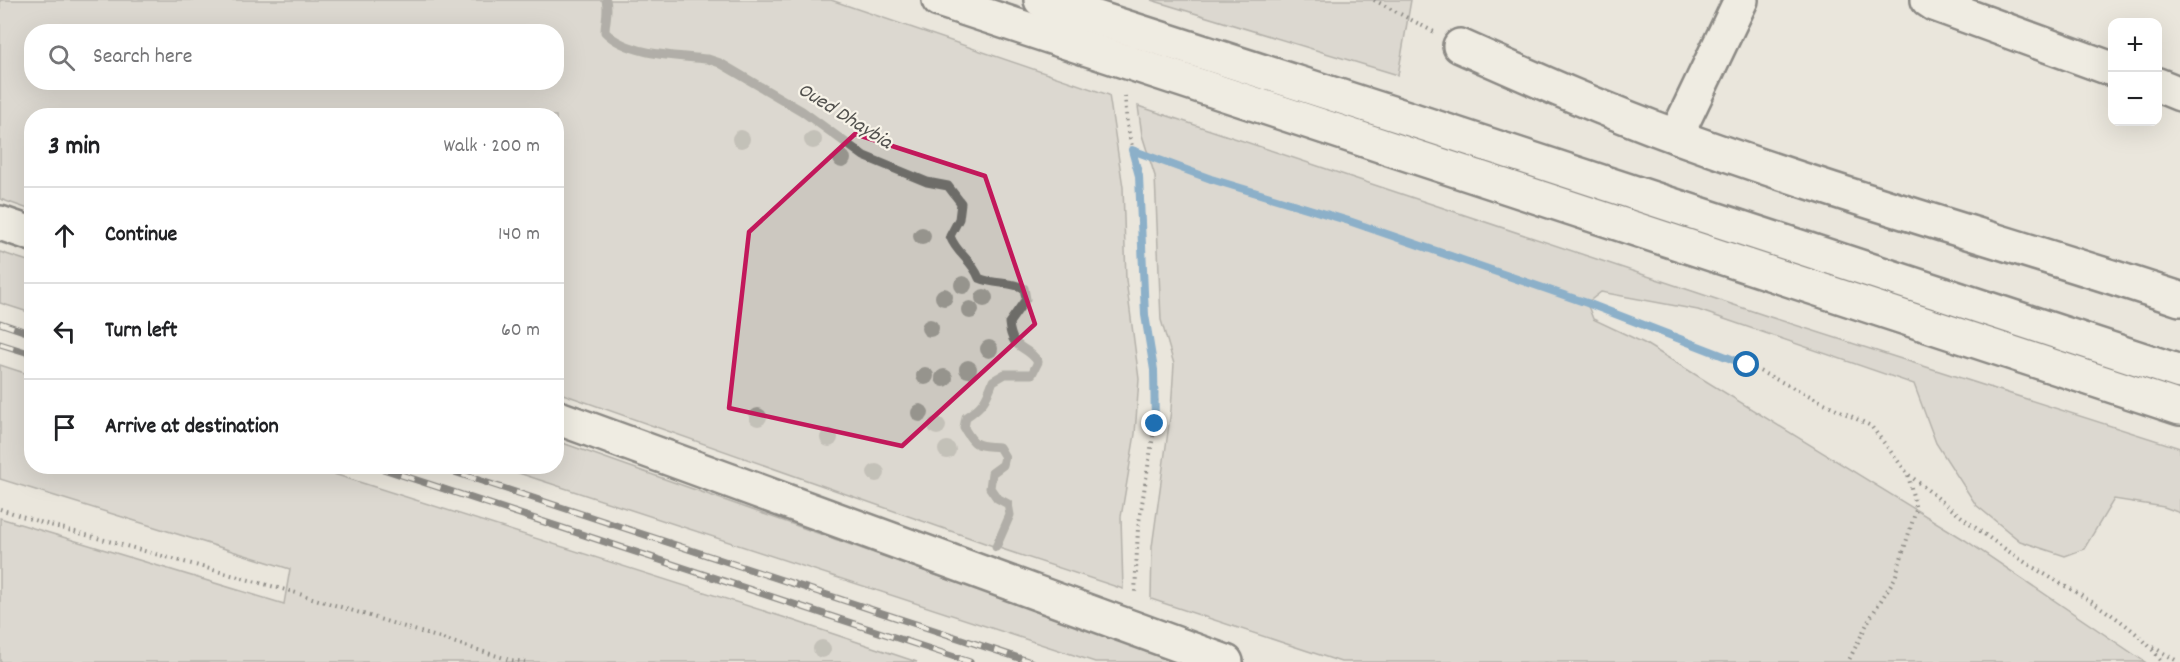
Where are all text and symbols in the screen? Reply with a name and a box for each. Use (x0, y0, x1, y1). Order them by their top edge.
map controls (2108, 18, 2162, 126)
button: + (2108, 18, 2162, 72)
search box (24, 24, 564, 90)
icon: search (45, 41, 78, 74)
text: Search here (93, 42, 192, 73)
button: − (2108, 72, 2162, 126)
water label: Oued Dhaybia (791, 76, 898, 159)
text: 3 min (48, 129, 100, 166)
text: Walk · 200 m (444, 133, 540, 161)
icon: ahead (48, 219, 81, 252)
text: Continue (105, 220, 177, 251)
text: 140 m (498, 221, 540, 249)
icon: left (48, 315, 81, 348)
text: Turn left (105, 316, 177, 347)
text: 60 m (501, 317, 540, 345)
route start (1733, 351, 1759, 377)
route end (1141, 410, 1167, 436)
icon: arrive (48, 411, 81, 444)
text: Arrive at destination (105, 412, 279, 443)

